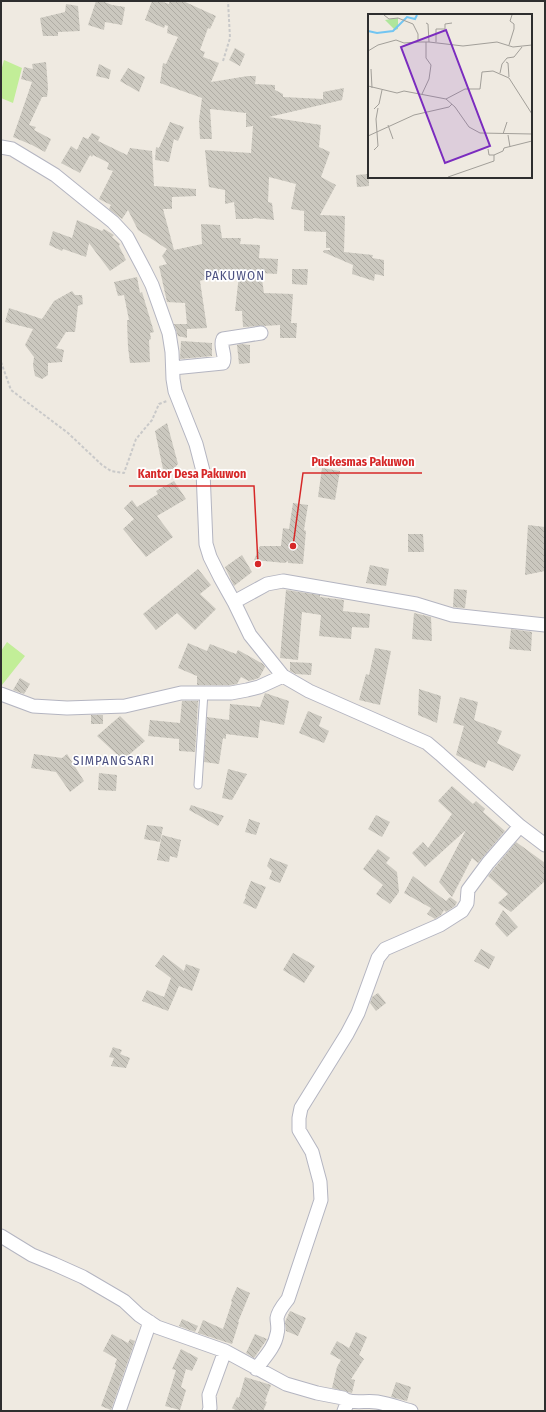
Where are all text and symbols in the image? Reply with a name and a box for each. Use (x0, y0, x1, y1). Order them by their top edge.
inset map (368, 14, 532, 178)
district label: PAKUWON (205, 268, 265, 283)
callout: Puskesmas Pakuwon (303, 449, 422, 473)
text: Puskesmas Pakuwon (312, 455, 414, 469)
callout: Kantor Desa Pakuwon (129, 462, 254, 486)
text: Kantor Desa Pakuwon (138, 467, 246, 481)
district label: SIMPANGSARI (73, 753, 155, 768)

